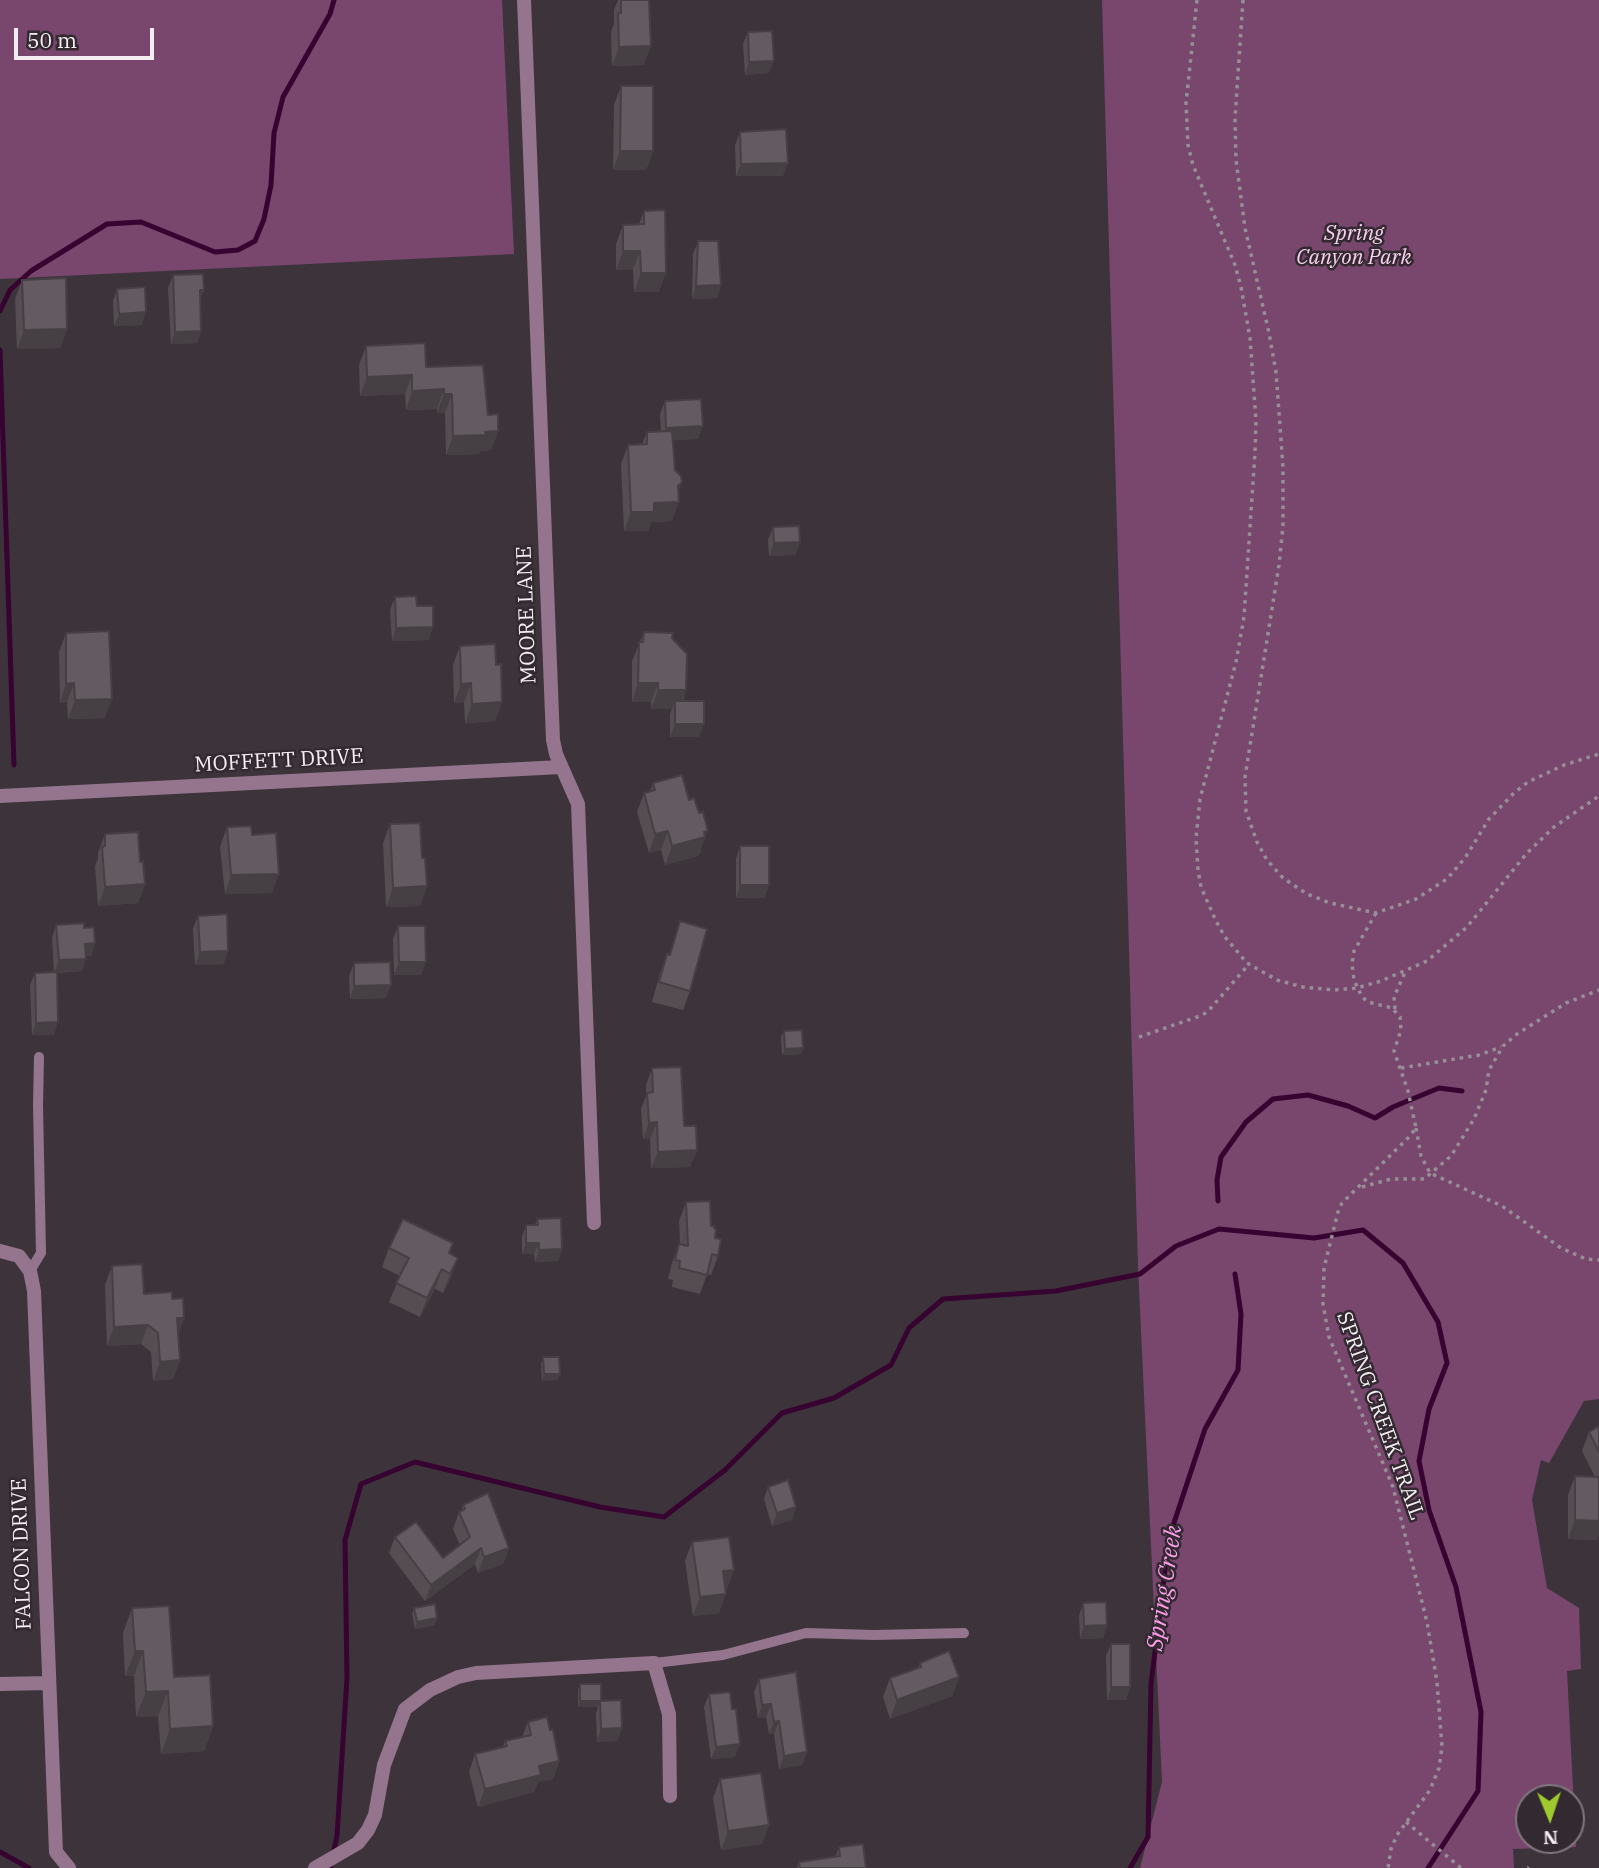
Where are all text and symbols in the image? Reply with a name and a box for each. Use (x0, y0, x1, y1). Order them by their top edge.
scale bar (18, 14, 158, 58)
text: 50 m (27, 26, 77, 54)
park label: Spring Canyon Park (1296, 221, 1412, 271)
street label: MOORE LANE (512, 546, 542, 684)
street label: MOFFETT DRIVE (194, 744, 364, 778)
street label: SPRING CREEK TRAIL (1331, 1308, 1429, 1524)
street label: FALCON DRIVE (7, 1478, 37, 1630)
water label: Spring Creek (1141, 1523, 1189, 1653)
north arrow (1515, 1784, 1585, 1854)
text: N (1543, 1826, 1559, 1850)

